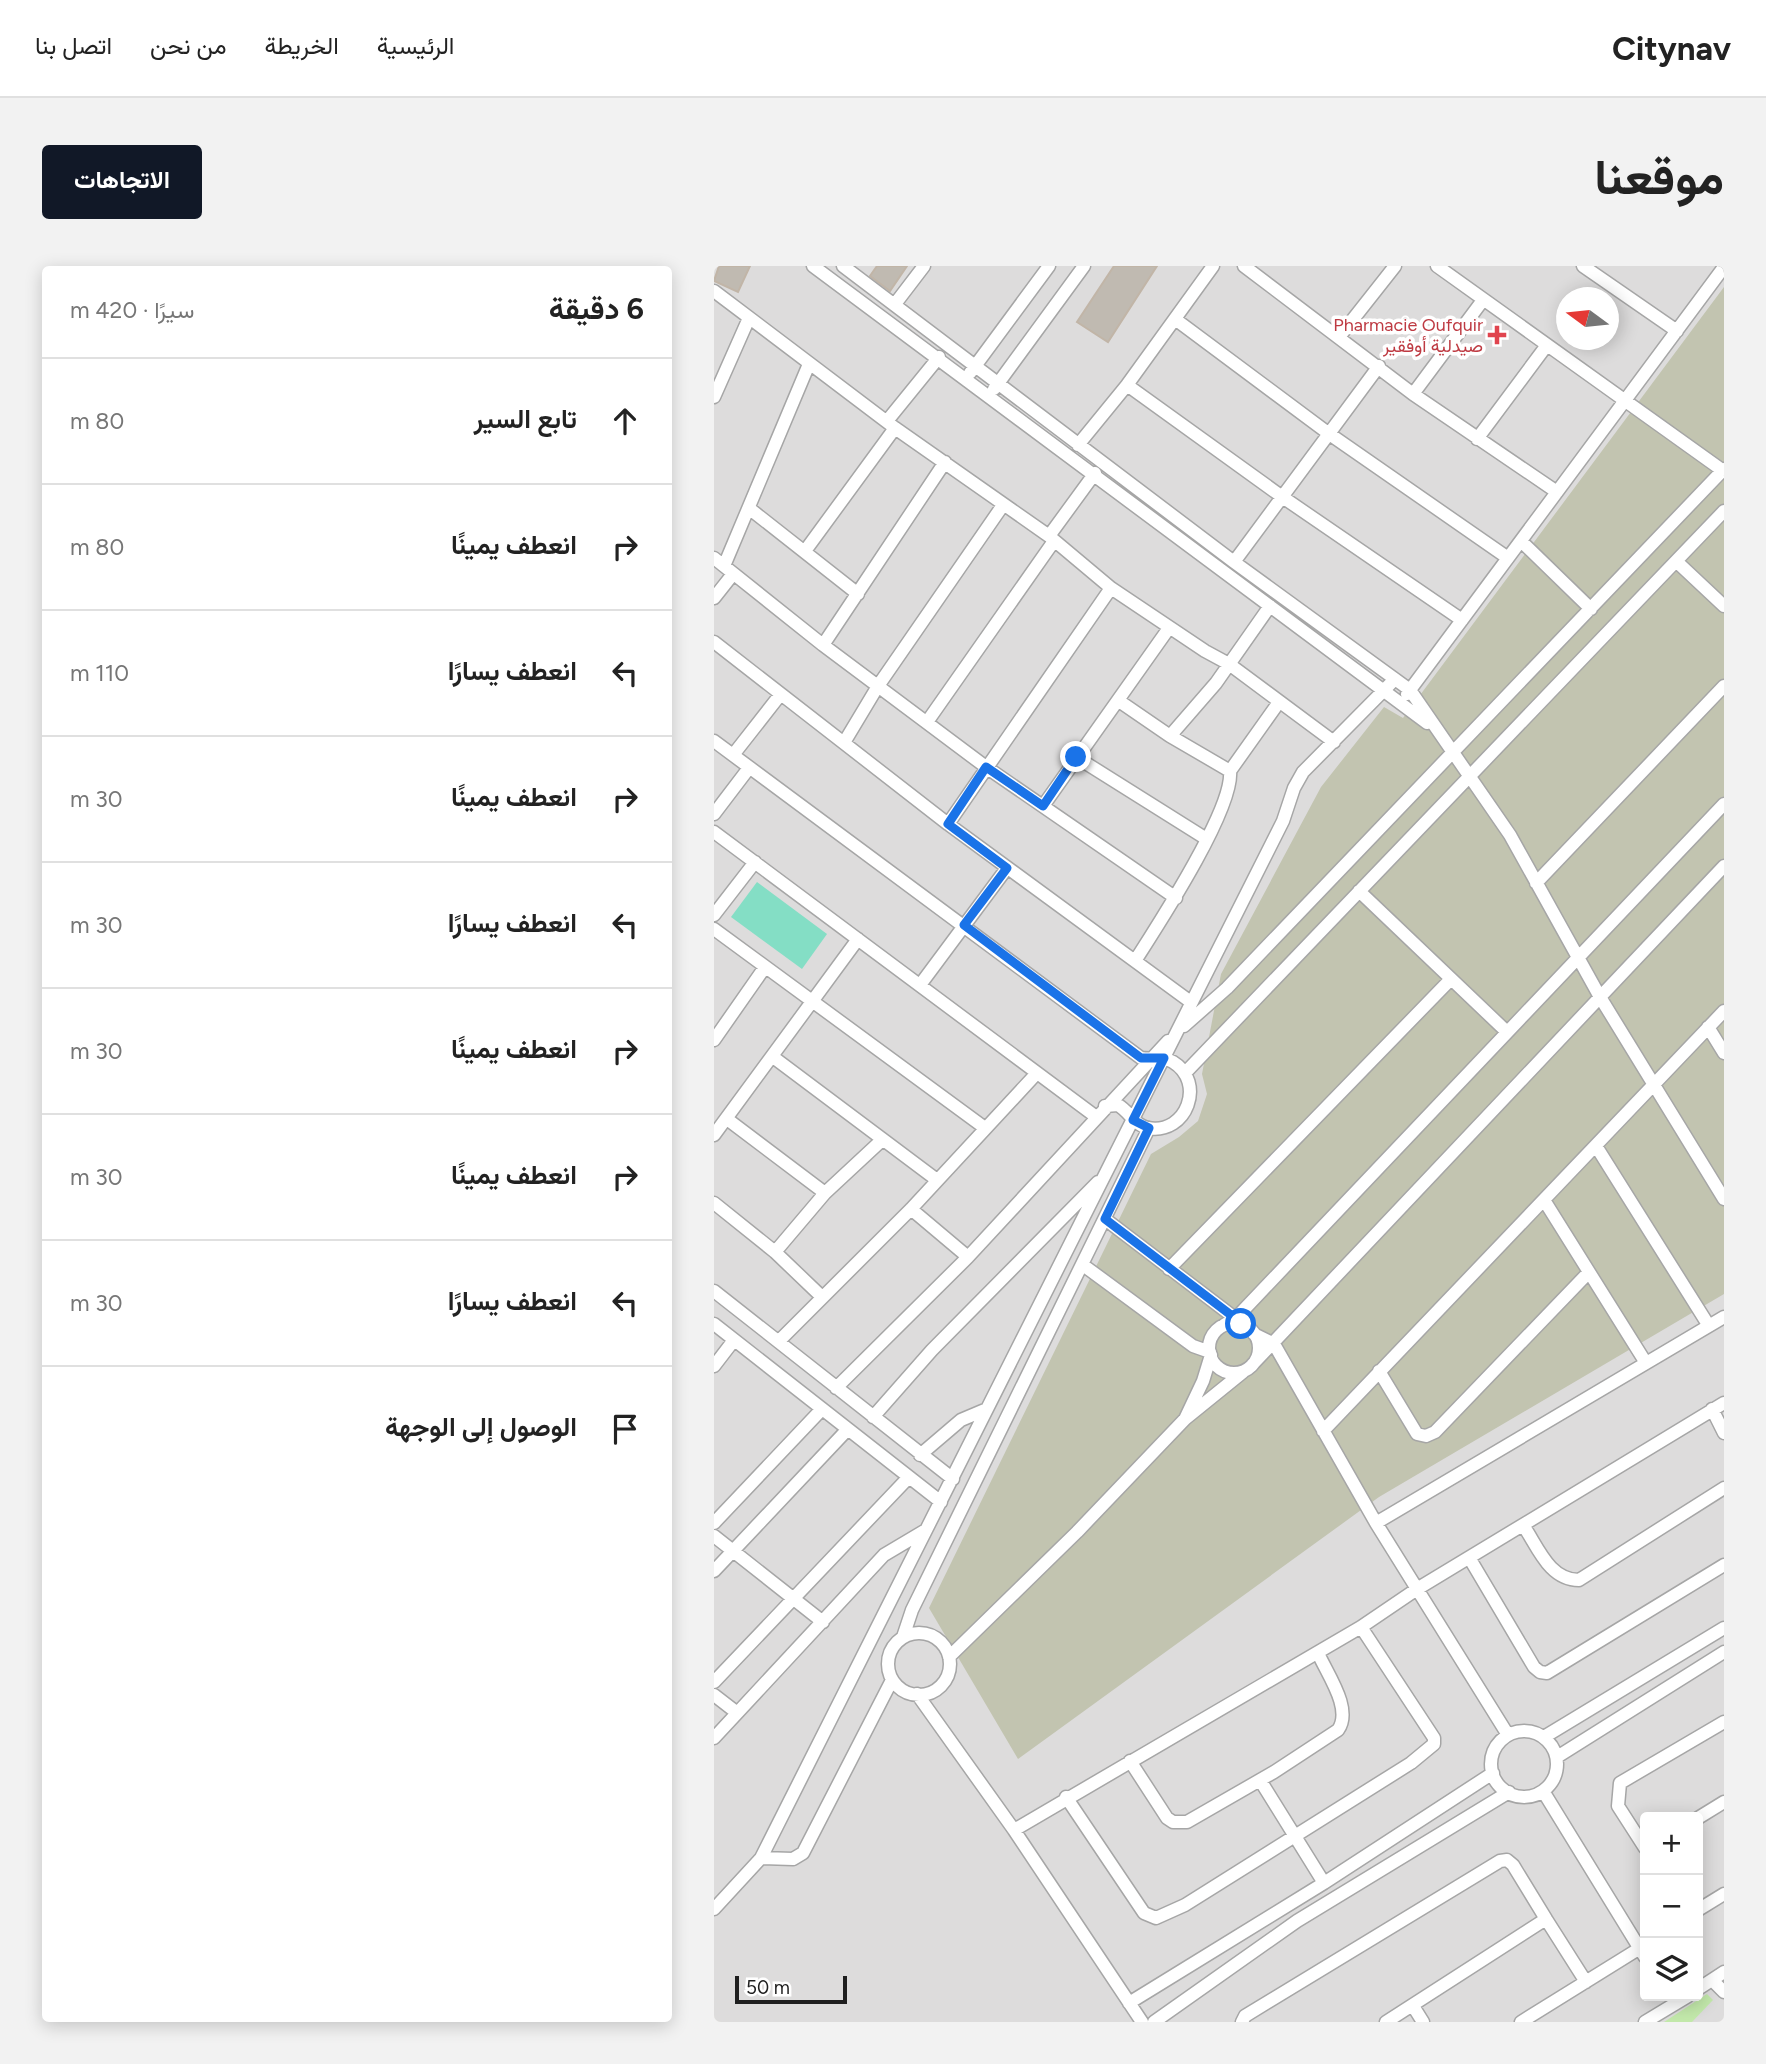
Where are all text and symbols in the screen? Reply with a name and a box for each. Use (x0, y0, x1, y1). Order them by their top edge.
text: Citynav (1612, 29, 1731, 68)
text: اتصل بنا (35, 31, 112, 60)
text: من نحن (150, 31, 227, 60)
text: الخريطة (265, 31, 339, 60)
text: الرئيسية (377, 31, 454, 60)
button: الاتجاهات (42, 145, 202, 219)
text: موقعنا (1594, 147, 1724, 206)
north arrow (1556, 287, 1619, 350)
text: 6 دقيقة (549, 290, 644, 327)
text: سيرًا · 420 m (70, 296, 194, 324)
place label: Pharmacie Oufquir صيدلية أوفقير (1333, 314, 1483, 357)
marker: Pharmacie Oufquir صيدلية أوفقير (1489, 327, 1505, 343)
icon: ahead (606, 402, 644, 440)
text: تابع السير (474, 403, 577, 435)
text: 80 m (70, 407, 124, 435)
icon: right (606, 528, 644, 566)
text: انعطف يمينًا (451, 529, 577, 561)
text: 80 m (70, 533, 124, 561)
icon: left (606, 654, 644, 692)
text: انعطف يسارًا (448, 655, 577, 687)
text: 110 m (70, 659, 129, 687)
route end (1060, 741, 1091, 772)
icon: right (606, 780, 644, 818)
text: انعطف يمينًا (451, 781, 577, 813)
text: 30 m (70, 785, 123, 813)
icon: left (606, 906, 644, 944)
text: انعطف يسارًا (448, 907, 577, 939)
text: 30 m (70, 911, 123, 939)
icon: right (606, 1032, 644, 1070)
text: انعطف يمينًا (451, 1033, 577, 1065)
text: 30 m (70, 1037, 123, 1065)
icon: right (606, 1158, 644, 1196)
text: انعطف يمينًا (451, 1159, 577, 1191)
text: 30 m (70, 1163, 123, 1191)
icon: left (606, 1284, 644, 1322)
text: انعطف يسارًا (448, 1285, 577, 1317)
text: 30 m (70, 1289, 123, 1317)
route start (1225, 1308, 1256, 1339)
icon: arrive (606, 1410, 644, 1448)
text: الوصول إلى الوجهة (385, 1411, 577, 1443)
map controls (1640, 1812, 1703, 2001)
button: + (1640, 1812, 1703, 1875)
button: − (1640, 1875, 1703, 1938)
button: layers (1640, 1938, 1703, 2001)
scale bar (735, 1973, 847, 2005)
text: 50 m (746, 1976, 790, 1999)

